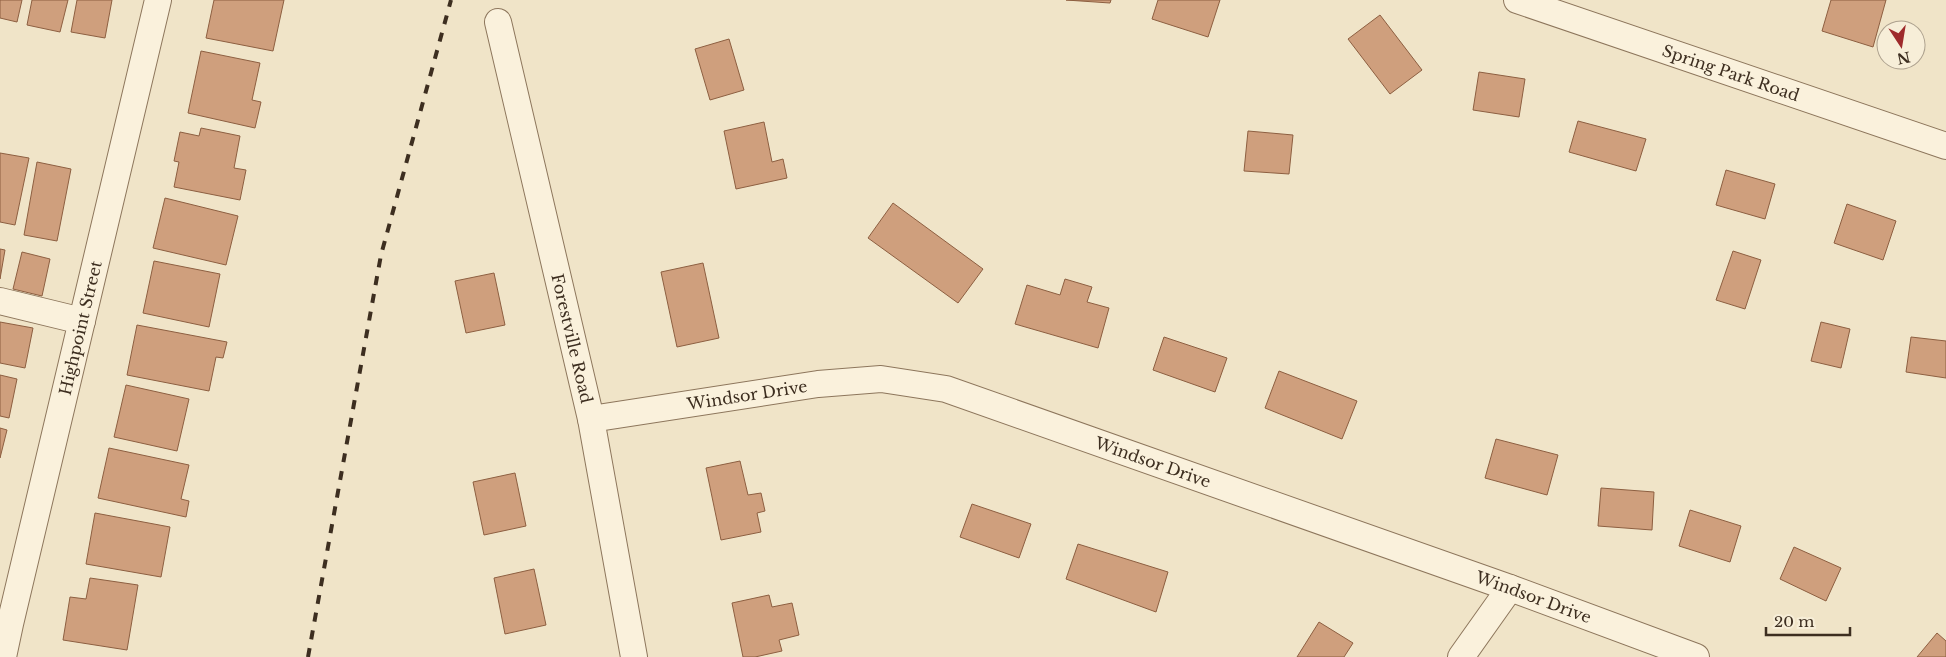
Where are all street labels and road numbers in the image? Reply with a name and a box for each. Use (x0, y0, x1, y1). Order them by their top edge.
street label: Spring Park Road (1660, 40, 1802, 105)
street label: Highpoint Street (55, 259, 106, 397)
street label: Forestville Road (547, 272, 597, 405)
street label: Windsor Drive (685, 376, 809, 414)
street label: Windsor Drive (1091, 432, 1213, 492)
street label: Windsor Drive (1472, 566, 1594, 627)

